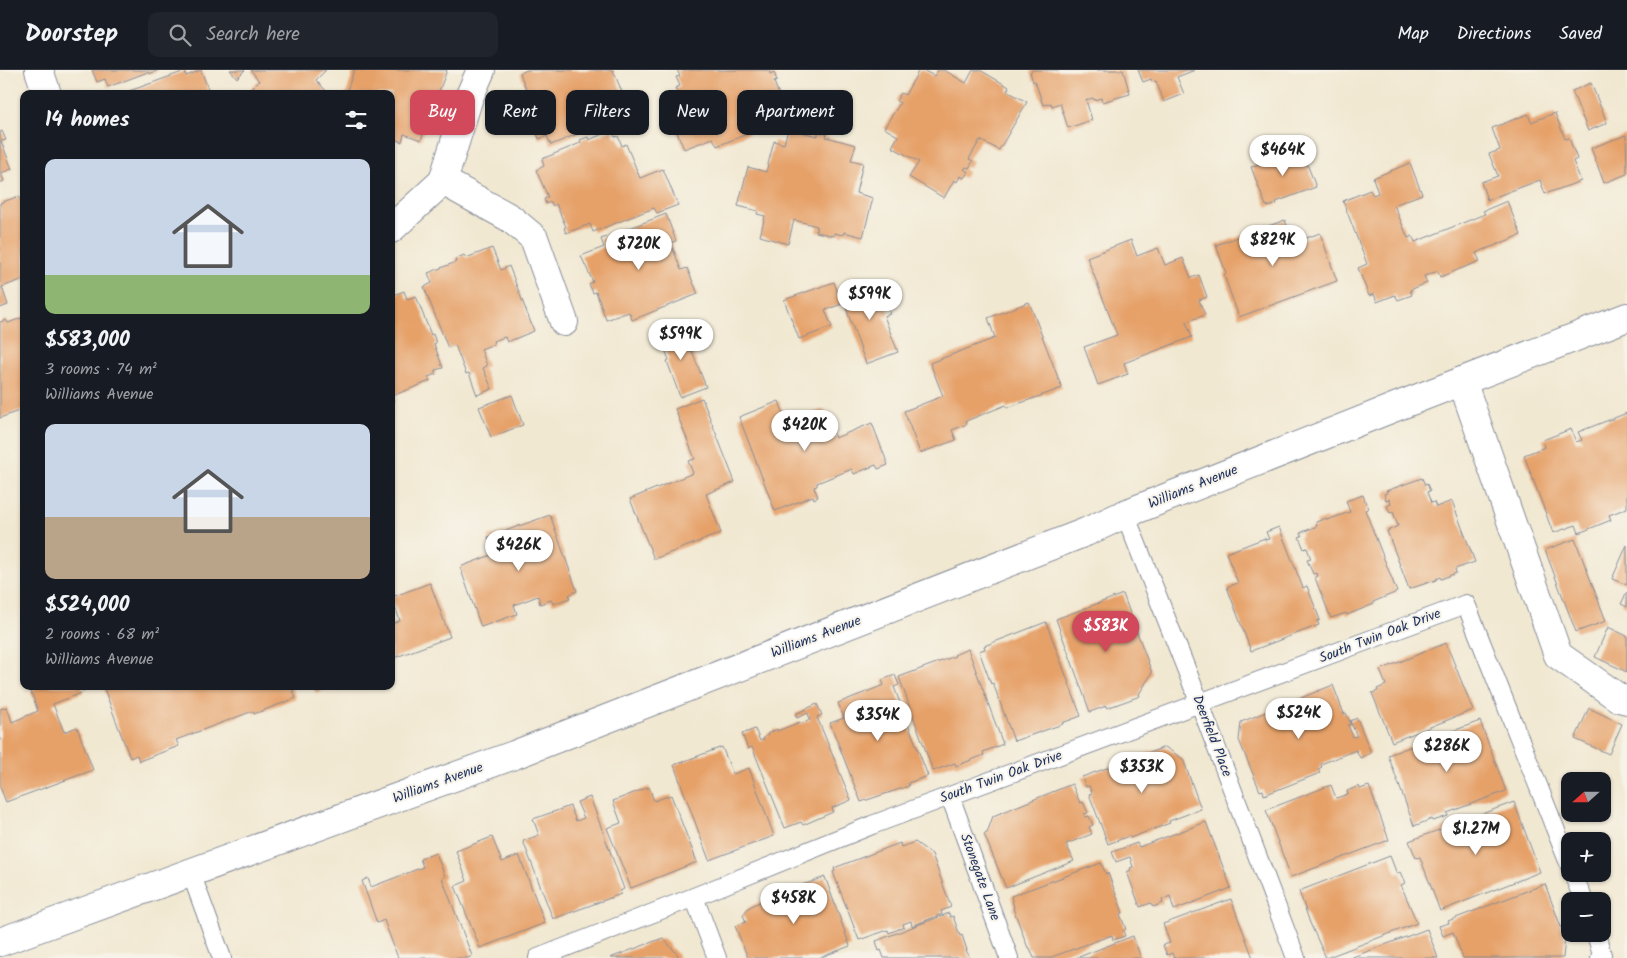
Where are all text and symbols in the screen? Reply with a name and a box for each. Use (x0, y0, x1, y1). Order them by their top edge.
search box (148, 12, 498, 57)
text: Doorstep (25, 15, 118, 54)
text: Search here (206, 20, 300, 50)
text: Map (1397, 20, 1429, 49)
text: Directions (1457, 20, 1531, 49)
text: Saved (1559, 20, 1602, 49)
icon: search (166, 21, 194, 49)
chip: Buy (410, 90, 475, 135)
chip: Rent (485, 90, 556, 135)
chip: Filters (566, 90, 649, 135)
chip: New (659, 90, 727, 135)
chip: Apartment (737, 90, 853, 135)
text: 14 homes (45, 104, 130, 137)
icon: filters (342, 106, 370, 134)
pin: $464K (1248, 134, 1318, 177)
text: $464K (1260, 138, 1306, 163)
icon: home (163, 191, 253, 281)
pin: $829K (1238, 224, 1308, 267)
pin: $720K (604, 228, 674, 271)
text: $829K (1250, 228, 1296, 253)
text: $720K (617, 232, 661, 257)
pin: $599K (835, 278, 905, 321)
text: $599K (848, 282, 892, 307)
pin: $599K (646, 318, 716, 361)
text: $599K (659, 322, 703, 347)
text: $583,000 (45, 324, 130, 357)
text: 3 rooms · 74 m² (45, 357, 157, 382)
text: Williams Avenue (45, 382, 154, 407)
pin: $420K (770, 410, 840, 452)
text: $420K (782, 413, 828, 438)
icon: home (163, 456, 253, 546)
street label: Williams Avenue (1145, 459, 1242, 515)
pin: $426K (484, 530, 554, 572)
text: $426K (496, 533, 542, 558)
text: $524,000 (45, 589, 130, 622)
street label: South Twin Oak Drive (1316, 602, 1445, 669)
street label: Williams Avenue (768, 609, 865, 664)
pin: $583K (1071, 610, 1141, 653)
text: $583K (1083, 614, 1129, 639)
text: 2 rooms · 68 m² (45, 622, 159, 647)
text: Williams Avenue (45, 647, 154, 672)
street label: Deerfield Place (1186, 692, 1238, 781)
pin: $524K (1264, 698, 1334, 740)
pin: $354K (843, 700, 913, 742)
text: $524K (1276, 701, 1322, 726)
text: $354K (856, 703, 900, 728)
pin: $286K (1412, 730, 1482, 773)
text: $286K (1424, 734, 1470, 759)
street label: South Twin Oak Drive (937, 744, 1066, 809)
pin: $353K (1107, 752, 1177, 794)
text: $353K (1120, 755, 1164, 780)
street label: Williams Avenue (390, 756, 487, 810)
north arrow (1561, 772, 1611, 822)
map controls (1561, 772, 1611, 942)
pin: $1.27M (1435, 814, 1517, 856)
text: $1.27M (1452, 817, 1500, 842)
street label: Stonegate Lane (954, 830, 1006, 924)
button: + (1561, 832, 1611, 882)
pin: $458K (759, 882, 829, 925)
text: $458K (771, 886, 817, 911)
button: − (1561, 892, 1611, 942)

